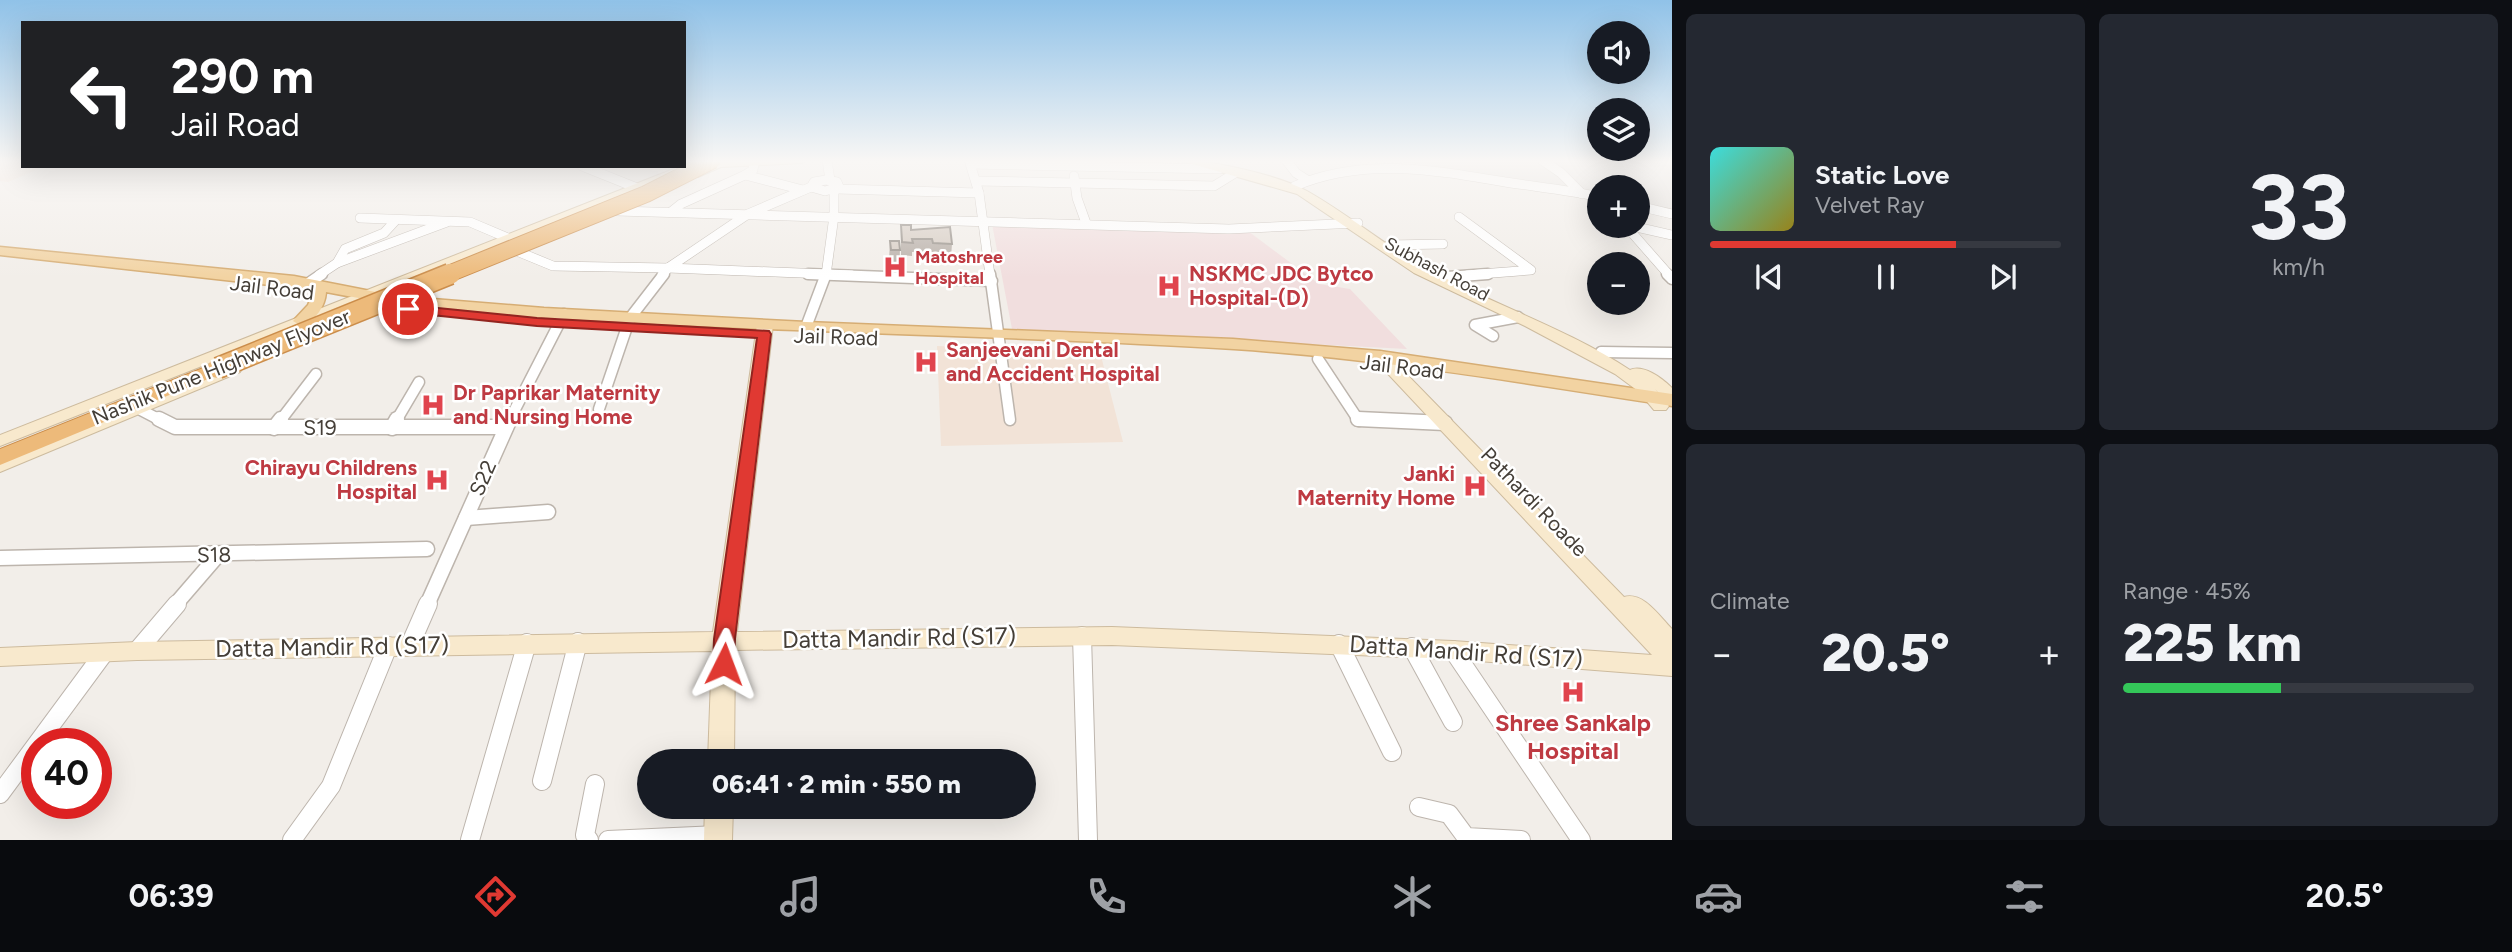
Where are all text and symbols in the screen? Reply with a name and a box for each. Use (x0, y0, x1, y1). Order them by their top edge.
map controls (1587, 21, 1650, 315)
button: sound (1587, 21, 1650, 84)
text: 290 m (171, 46, 314, 105)
icon: left (56, 49, 147, 140)
button: layers (1587, 98, 1650, 161)
text: Jail Road (171, 106, 300, 144)
text: 33 (2248, 153, 2349, 262)
text: Static Love (1815, 159, 1949, 191)
button: + (1587, 175, 1650, 238)
text: Velvet Ray (1815, 191, 1924, 219)
street label: Subhash Road (1381, 232, 1493, 306)
place label: Matoshree Hospital (915, 246, 1003, 289)
button: − (1587, 252, 1650, 315)
hospital icon: Matoshree Hospital (881, 253, 909, 281)
text: km/h (2272, 253, 2325, 281)
icon: previous (1750, 258, 1788, 296)
icon: pause (1867, 258, 1905, 296)
icon: next (1984, 258, 2022, 296)
place label: NSKMC JDC Bytco Hospital-(D) (1189, 261, 1374, 310)
street label: Jail Road (229, 270, 316, 305)
hospital icon: NSKMC JDC Bytco Hospital-(D) (1155, 272, 1183, 300)
pin (378, 279, 438, 339)
icon: arrive (389, 290, 427, 328)
street label: Nashik Pune Highway Flyover (88, 303, 354, 430)
street label: Jail Road (793, 323, 879, 350)
place label: Sanjeevani Dental and Accident Hospital (946, 337, 1160, 386)
hospital icon: Sanjeevani Dental and Accident Hospital (912, 348, 940, 376)
street label: Jail Road (1359, 349, 1446, 384)
place label: Dr Paprikar Maternity and Nursing Home (453, 380, 661, 429)
hospital icon: Dr Paprikar Maternity and Nursing Home (419, 391, 447, 419)
street label: S19 (303, 415, 337, 440)
street label: Pathardi Roade (1476, 442, 1593, 562)
place label: Chirayu Childrens Hospital (245, 455, 417, 504)
street label: S22 (464, 456, 501, 499)
place label: Janki Maternity Home (1297, 461, 1455, 510)
hospital icon: Chirayu Childrens Hospital (423, 466, 451, 494)
hospital icon: Janki Maternity Home (1461, 472, 1489, 500)
street label: S18 (197, 542, 231, 567)
text: Range · 45% (2123, 577, 2251, 605)
text: Climate (1710, 587, 1789, 615)
text: 225 km (2123, 612, 2302, 674)
street label: Datta Mandir Rd (S17) (782, 621, 1016, 654)
text: 20.5° (1821, 622, 1950, 684)
position arrow (687, 627, 761, 701)
street label: Datta Mandir Rd (S17) (1348, 629, 1584, 674)
street label: Datta Mandir Rd (S17) (215, 630, 449, 663)
text: − (1710, 631, 1734, 677)
text: + (2037, 631, 2061, 677)
hospital icon: Shree Sankalp Hospital (1559, 678, 1587, 706)
place label: Shree Sankalp Hospital (1495, 708, 1651, 765)
speed limit sign: 40 (21, 728, 112, 819)
text: 06:41 · 2 min · 550 m (712, 768, 961, 800)
icon: directions (471, 872, 520, 921)
icon: music (776, 872, 825, 921)
icon: phone (1082, 872, 1131, 921)
icon: climate (1388, 872, 1437, 921)
icon: car (1694, 872, 1743, 921)
icon: filters (2000, 872, 2049, 921)
text: 06:39 (128, 877, 214, 915)
text: 20.5° (2306, 877, 2384, 915)

